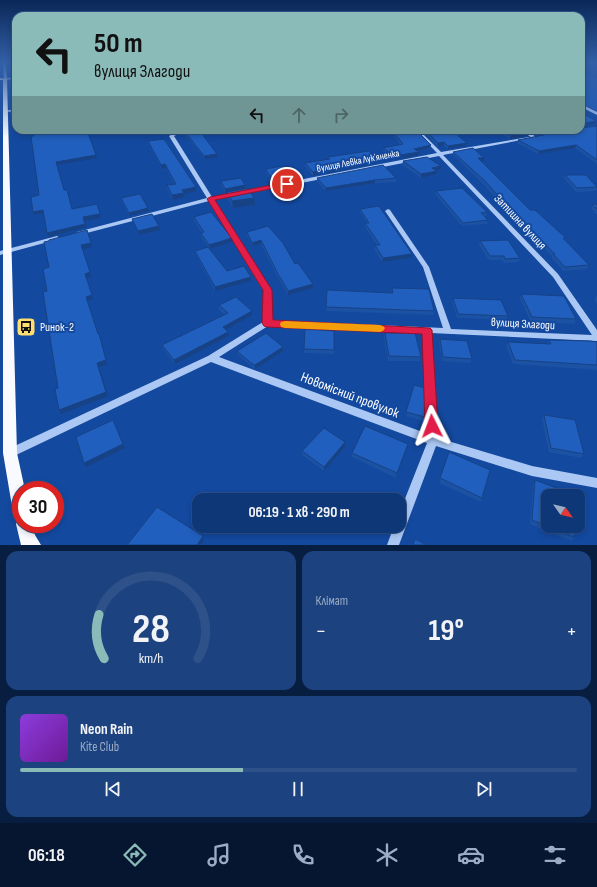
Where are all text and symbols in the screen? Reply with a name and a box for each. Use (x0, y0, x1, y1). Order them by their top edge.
text: 50 m (94, 27, 143, 60)
icon: left (28, 28, 80, 80)
text: вулиця Злагоди (94, 61, 190, 82)
icon: left (246, 104, 268, 126)
icon: ahead (288, 104, 310, 126)
icon: right (330, 104, 352, 126)
street label: вулиця Левка Лукʼяненка (316, 147, 401, 175)
pin (270, 167, 304, 201)
icon: arrive (276, 173, 298, 195)
street label: Затишна вулиця (491, 191, 550, 253)
street label: вулиця Злагоди (491, 315, 555, 333)
bus stop icon: Ринок-2 (15, 316, 37, 338)
place label: Ринок-2 (40, 320, 74, 335)
street label: Новомісний провулок (298, 368, 402, 422)
position arrow (411, 405, 453, 447)
speed limit sign: 30 (12, 481, 64, 533)
north arrow (541, 489, 585, 533)
map controls (541, 489, 585, 533)
text: 06:19 · 1 хв · 290 m (248, 503, 350, 522)
text: Клімат (316, 593, 348, 609)
text: 28 (132, 604, 170, 653)
text: 19° (429, 613, 464, 649)
text: − (316, 618, 326, 645)
text: + (566, 618, 577, 645)
text: km/h (138, 649, 163, 666)
text: Neon Rain (80, 720, 133, 739)
text: Kite Club (80, 739, 119, 755)
icon: previous (102, 778, 124, 800)
icon: pause (287, 778, 309, 800)
icon: next (473, 778, 495, 800)
icon: directions (121, 841, 149, 869)
icon: music (205, 841, 233, 869)
icon: phone (289, 841, 317, 869)
icon: climate (373, 841, 401, 869)
icon: car (457, 841, 485, 869)
icon: filters (541, 841, 569, 869)
text: 06:18 (28, 845, 65, 866)

